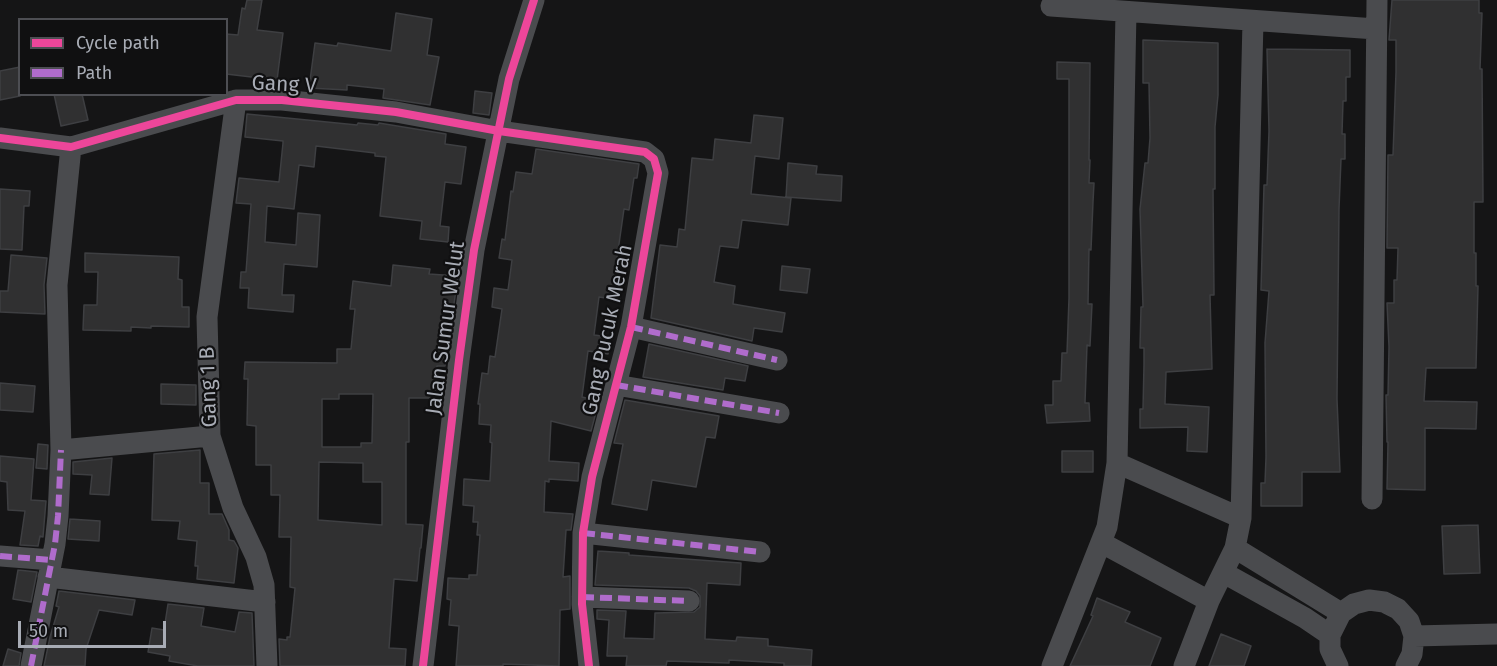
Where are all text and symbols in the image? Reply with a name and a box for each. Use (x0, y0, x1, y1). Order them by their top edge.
legend (18, 18, 228, 96)
text: Cycle path (76, 32, 160, 54)
text: Path (76, 62, 112, 84)
street label: Gang V (251, 71, 317, 99)
street label: Jalan Sumur Welut (421, 240, 471, 416)
street label: Gang Pucuk Merah (578, 242, 638, 418)
street label: Gang 1 B (195, 346, 223, 428)
scale bar (21, 609, 170, 647)
text: 50 m (29, 620, 68, 642)

